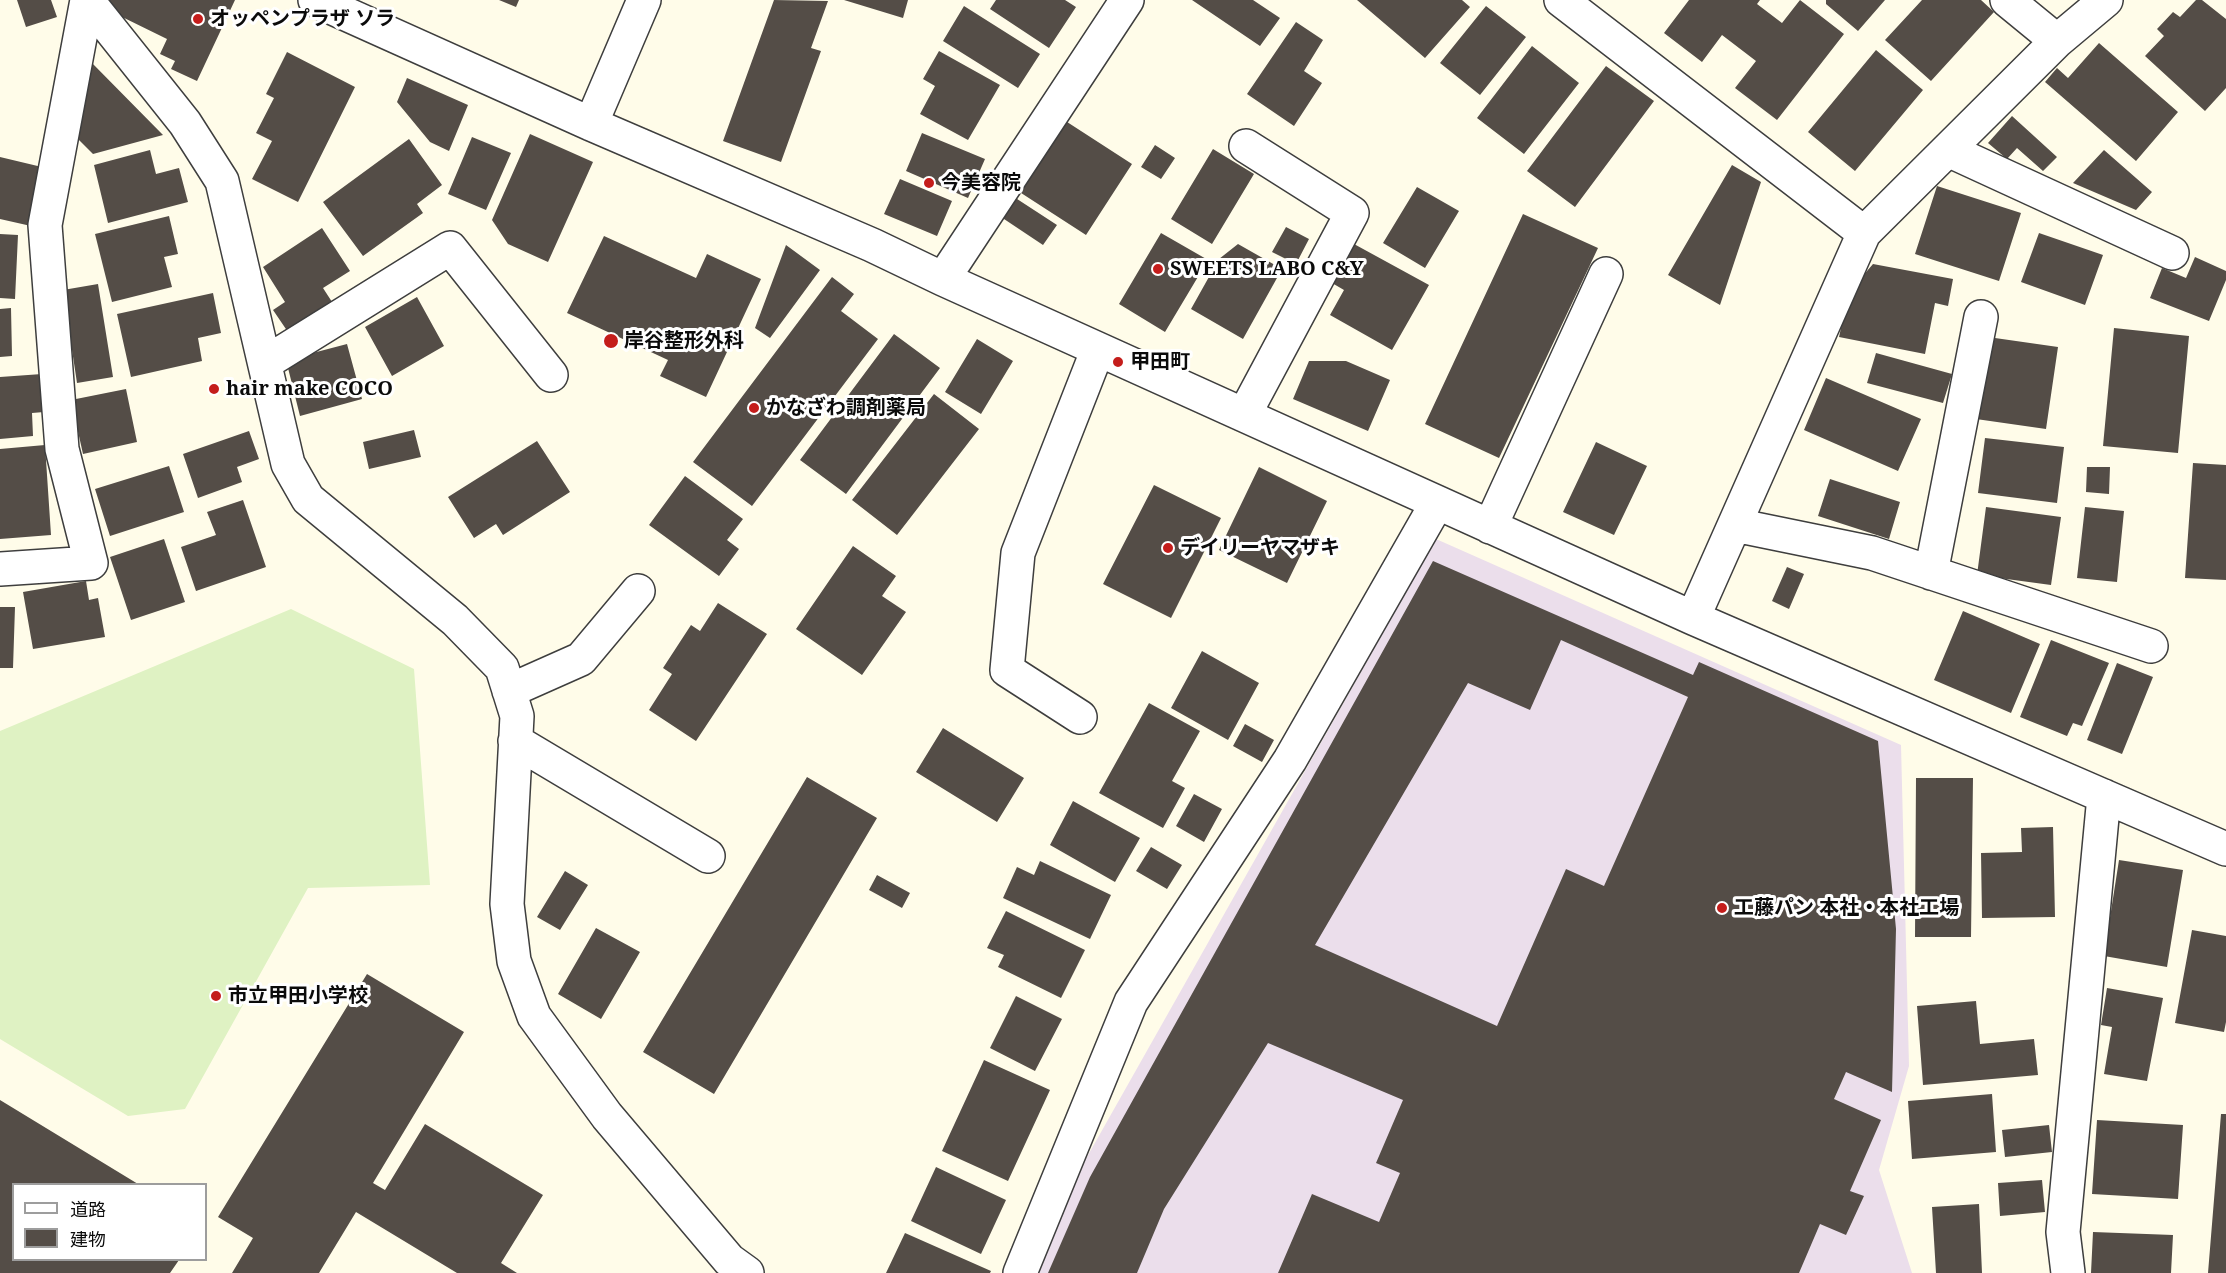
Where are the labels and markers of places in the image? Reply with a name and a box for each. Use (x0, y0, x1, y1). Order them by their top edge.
place label: オッペンプラザ ソラ (210, 7, 395, 31)
marker: オッペンプラザ ソラ (191, 12, 205, 26)
place label: 今美容院 (941, 171, 1021, 195)
marker: 今美容院 (922, 176, 936, 190)
place label: SWEETS LABO C&Y (1170, 257, 1364, 281)
marker: SWEETS LABO C&Y (1151, 262, 1165, 276)
place label: 岸谷整形外科 (624, 329, 744, 353)
marker: 岸谷整形外科 (602, 332, 620, 350)
place label: 甲田町 (1130, 350, 1190, 374)
marker: 甲田町 (1111, 355, 1125, 369)
place label: hair make COCO (226, 377, 393, 401)
marker: hair make COCO (207, 382, 221, 396)
place label: かなざわ調剤薬局 (766, 396, 926, 420)
marker: かなざわ調剤薬局 (747, 401, 761, 415)
place label: デイリーヤマザキ (1180, 536, 1340, 560)
marker: デイリーヤマザキ (1161, 541, 1175, 555)
place label: 工藤パン 本社・本社工場 (1734, 896, 1959, 920)
marker: 工藤パン 本社・本社工場 (1715, 901, 1729, 915)
place label: 市立甲田小学校 (228, 984, 368, 1008)
marker: 市立甲田小学校 (209, 989, 223, 1003)

